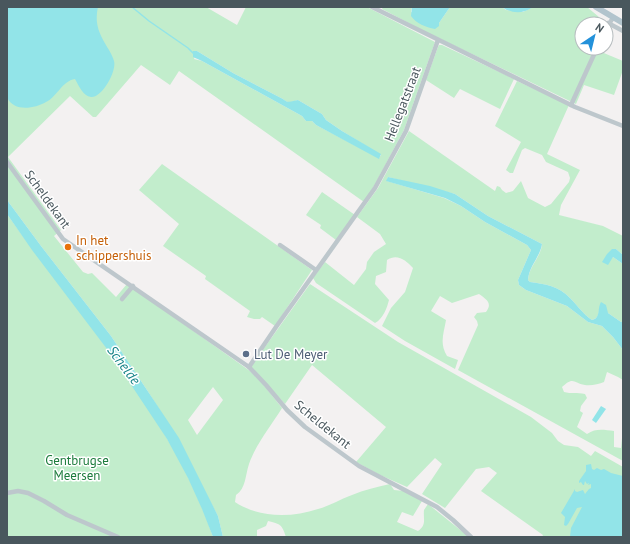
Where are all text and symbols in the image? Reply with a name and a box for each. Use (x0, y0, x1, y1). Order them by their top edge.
north arrow (574, 16, 614, 56)
text: N (593, 20, 607, 36)
street label: Hellegatstraat (380, 64, 425, 144)
street label: Scheldekant (21, 167, 75, 232)
place label: In het schippershuis (76, 232, 152, 264)
marker: In het schippershuis (63, 242, 73, 252)
water label: Schelde (104, 342, 145, 388)
place label: Lut De Meyer (254, 346, 328, 363)
marker: Lut De Meyer (241, 349, 251, 359)
street label: Scheldekant (291, 396, 355, 453)
park label: Gentbrugse Meersen (45, 452, 109, 484)

